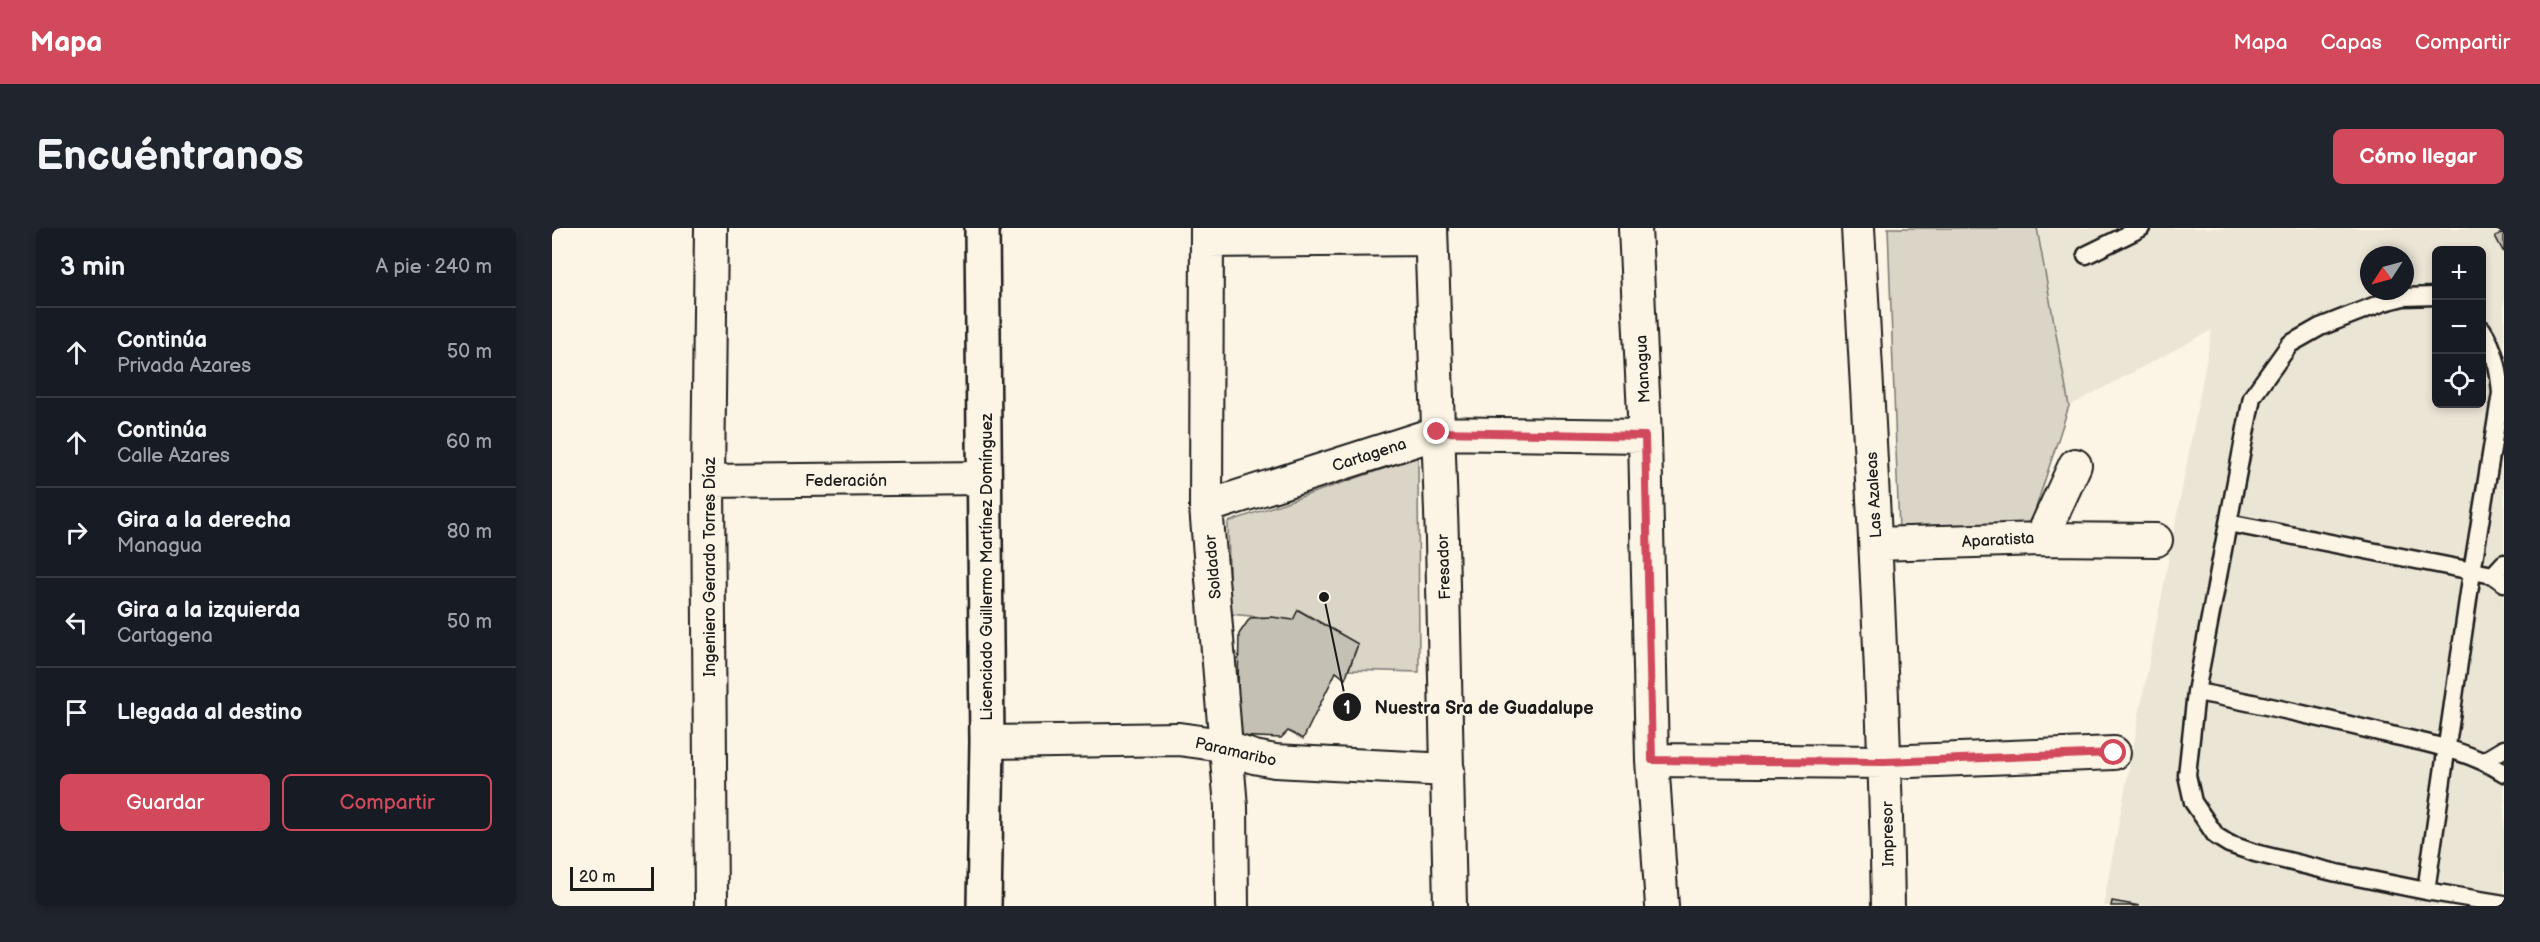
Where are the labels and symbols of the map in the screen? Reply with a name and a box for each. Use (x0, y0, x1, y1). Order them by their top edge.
north arrow (2360, 246, 2414, 300)
street label: Managua (1632, 334, 1655, 403)
street label: Licenciado Guillermo Martínez Domínguez (978, 413, 997, 721)
route end (1423, 418, 1449, 444)
street label: Cartagena (1330, 435, 1409, 476)
street label: Las Azaleas (1863, 451, 1886, 538)
street label: Ingeniero Gerardo Torres Díaz (701, 457, 720, 677)
street label: Federación (805, 472, 887, 491)
street label: Aparatista (1961, 529, 2035, 552)
street label: Soldador (1201, 534, 1226, 600)
street label: Fresador (1434, 534, 1455, 600)
callout: Nuestra Sra de Guadalupe (1332, 689, 1605, 725)
text: 1 (1343, 698, 1351, 719)
text: Nuestra Sra de Guadalupe (1374, 698, 1594, 719)
street label: Paramaribo (1193, 734, 1278, 771)
route start (2100, 739, 2126, 765)
street label: Impresor (1878, 801, 1899, 867)
scale bar (570, 864, 654, 892)

